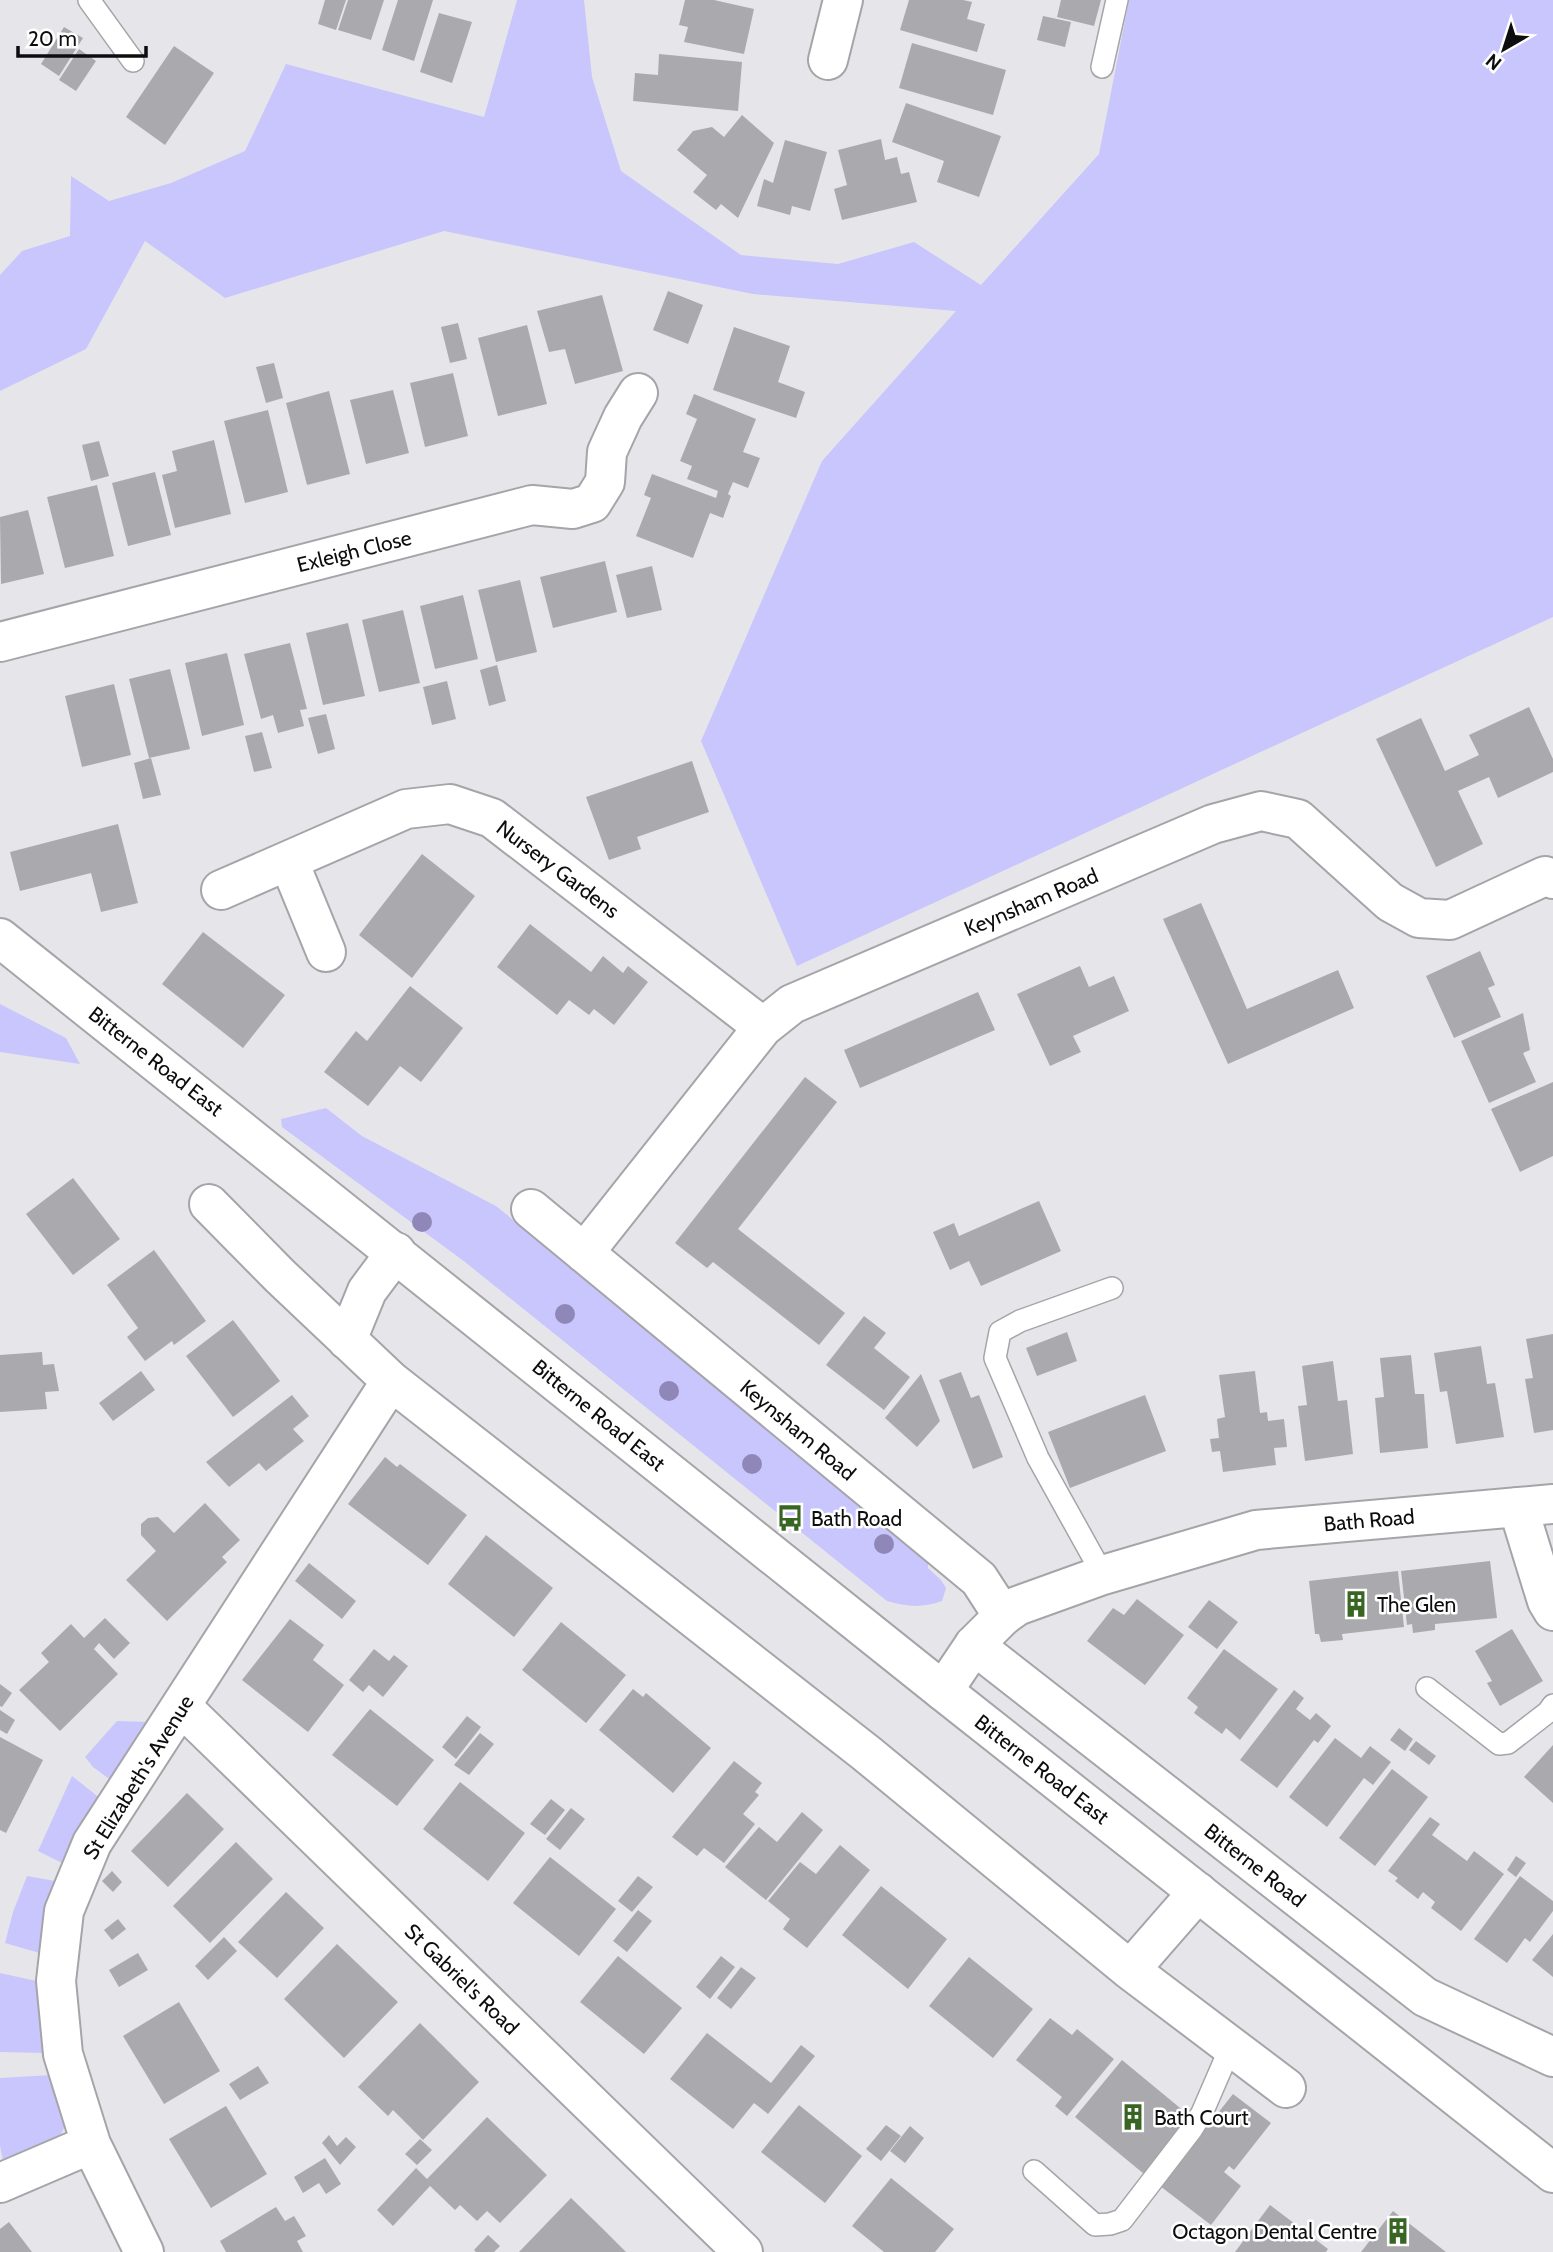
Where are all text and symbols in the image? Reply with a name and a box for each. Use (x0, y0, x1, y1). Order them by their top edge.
scale bar (18, 14, 145, 58)
north arrow (1469, 14, 1539, 84)
text: 20 m (28, 26, 77, 51)
text: N (1481, 49, 1506, 75)
street label: Exleigh Close (294, 525, 414, 577)
street label: Nursery Gardens (492, 815, 624, 923)
street label: Keynsham Road (960, 863, 1102, 941)
street label: Bitterne Road East (84, 1001, 228, 1121)
street label: Bitterne Road East (528, 1354, 670, 1476)
street label: Keynsham Road (735, 1374, 861, 1486)
bus stop icon: Bath Road (775, 1503, 805, 1533)
street label: Bath Road (1323, 1504, 1415, 1536)
place label: Bath Road (811, 1506, 902, 1531)
building icon: The Glen (1341, 1589, 1371, 1619)
place label: The Glen (1377, 1592, 1456, 1617)
street label: St Elizabeth's Avenue (77, 1690, 199, 1864)
street label: Bitterne Road East (970, 1709, 1114, 1829)
street label: Bitterne Road (1200, 1818, 1310, 1912)
street label: St Gabriel's Road (400, 1918, 524, 2040)
building icon: Bath Court (1118, 2102, 1148, 2132)
place label: Bath Court (1154, 2105, 1249, 2130)
building icon: Octagon Dental Centre (1383, 2216, 1413, 2246)
place label: Octagon Dental Centre (1172, 2219, 1377, 2244)

